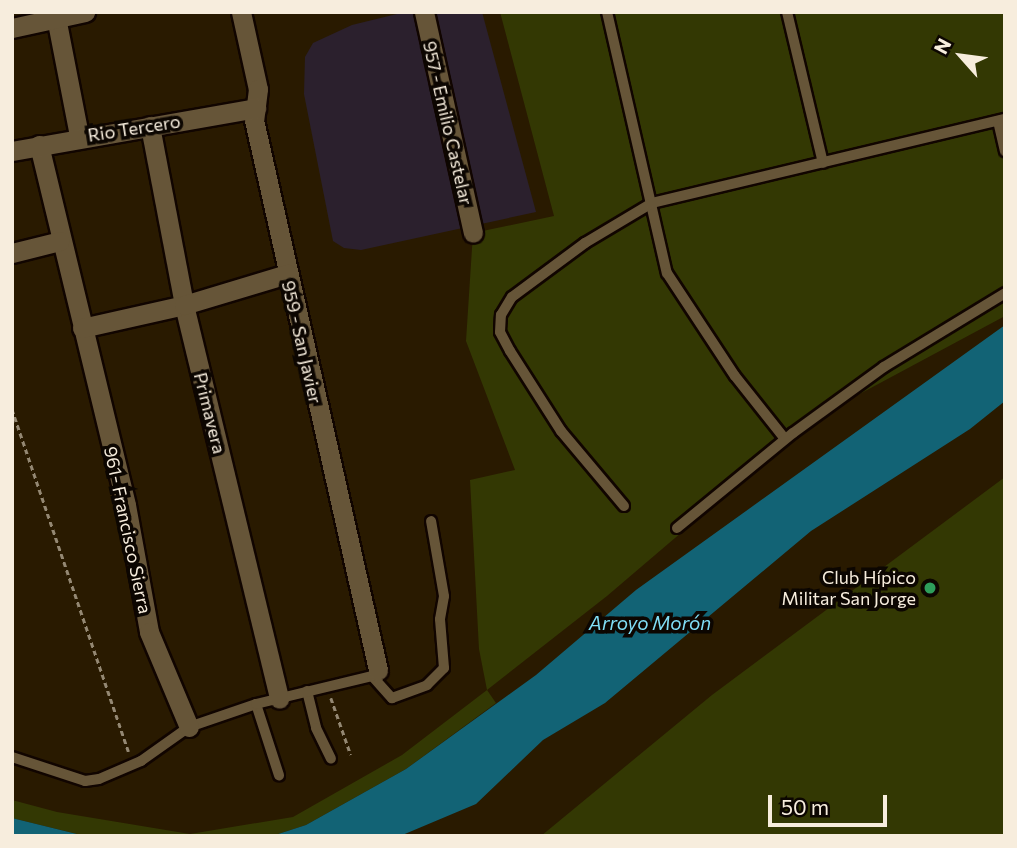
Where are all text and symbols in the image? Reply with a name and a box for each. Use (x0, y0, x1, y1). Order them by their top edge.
north arrow (926, 21, 996, 91)
text: N (929, 34, 956, 58)
street label: 957 - Emilio Castelar (419, 39, 477, 207)
street label: Rio Tercero (86, 110, 182, 146)
street label: 959 - San Javier (277, 278, 327, 406)
street label: Primavera (189, 370, 231, 456)
street label: 961- Francisco Sierra (100, 444, 156, 616)
place label: Club Hípico Militar San Jorge (782, 567, 916, 610)
marker: Club Hípico Militar San Jorge (922, 580, 938, 596)
water label: Arroyo Morón (589, 612, 711, 634)
scale bar (772, 782, 891, 826)
text: 50 m (781, 794, 829, 819)

